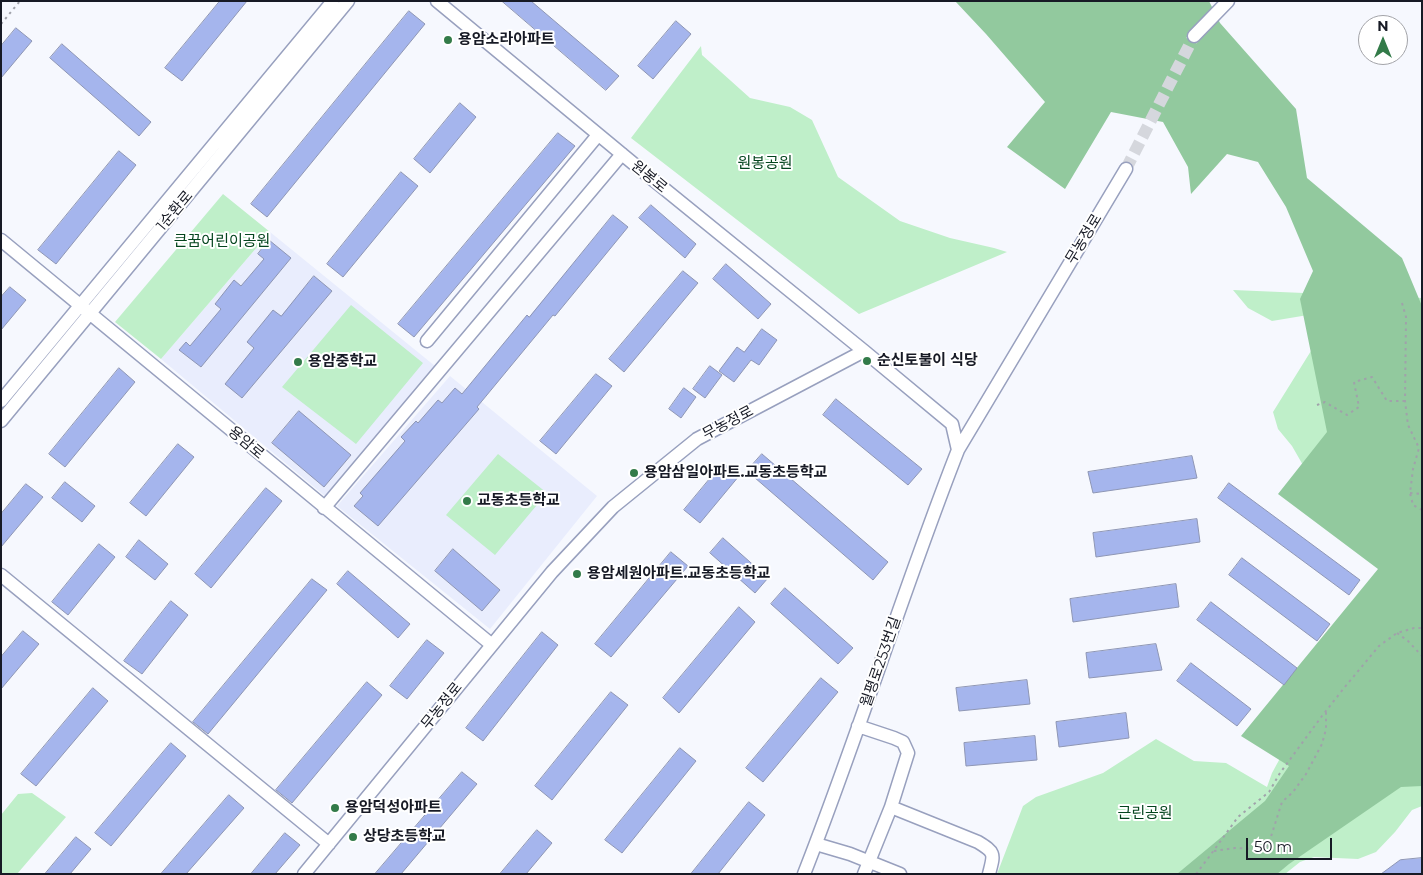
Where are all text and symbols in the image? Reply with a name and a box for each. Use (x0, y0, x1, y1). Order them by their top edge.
north arrow (1358, 15, 1408, 65)
text: N (1377, 17, 1389, 35)
place label: 용암소라아파트 (458, 31, 555, 49)
marker: 용암소라아파트 (442, 34, 454, 46)
park label: 원봉공원 (737, 155, 793, 173)
street label: 원봉로 (627, 157, 671, 197)
street label: 1순환로 (153, 187, 197, 235)
street label: 무농정로 (1062, 211, 1106, 267)
park label: 큰꿈어린이공원 (174, 233, 270, 251)
place label: 순신토불이 식당 (877, 352, 978, 370)
place label: 용암중학교 (308, 353, 377, 371)
marker: 순신토불이 식당 (861, 355, 873, 367)
marker: 용암중학교 (292, 356, 304, 368)
street label: 무농정로 (699, 402, 757, 444)
street label: 용암로 (224, 423, 268, 463)
place label: 용암삼일아파트.교동초등학교 (644, 464, 827, 482)
marker: 용암삼일아파트.교동초등학교 (628, 467, 640, 479)
place label: 교동초등학교 (477, 492, 560, 510)
marker: 교동초등학교 (461, 495, 473, 507)
place label: 용암세원아파트.교동초등학교 (587, 565, 770, 583)
marker: 용암세원아파트.교동초등학교 (571, 568, 583, 580)
street label: 월평로253번길 (857, 614, 905, 710)
street label: 무농정로 (418, 679, 466, 733)
place label: 용암덕성아파트 (345, 799, 442, 817)
marker: 용암덕성아파트 (329, 802, 341, 814)
park label: 근린공원 (1117, 805, 1173, 823)
place label: 상당초등학교 (363, 828, 446, 846)
scale bar (1248, 828, 1334, 860)
marker: 상당초등학교 (347, 831, 359, 843)
text: 50 m (1254, 837, 1292, 856)

